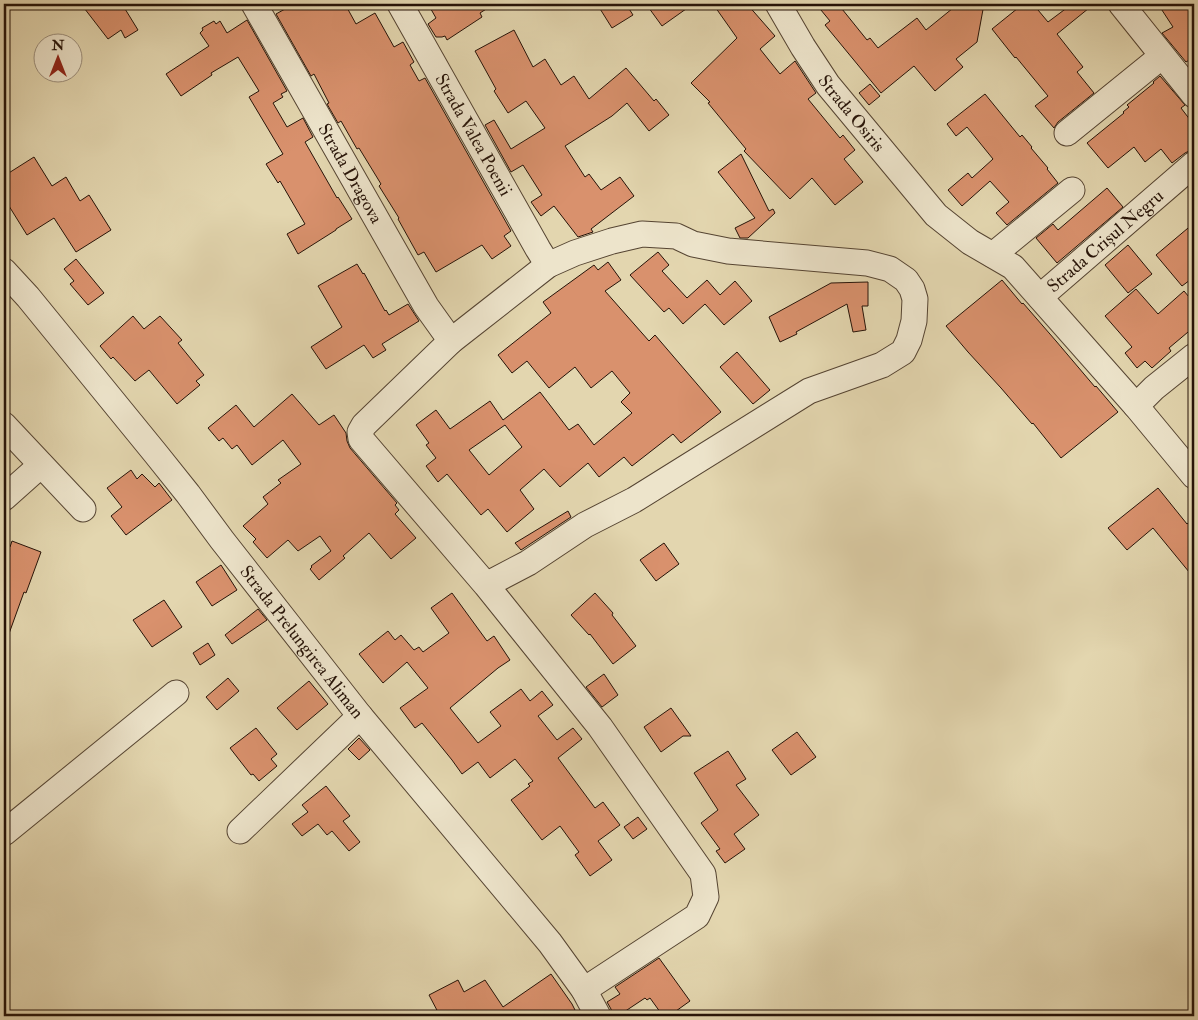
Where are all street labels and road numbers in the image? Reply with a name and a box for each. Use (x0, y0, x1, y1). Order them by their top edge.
street label: Strada Valea Poenii (430, 70, 517, 200)
street label: Strada Osiris (813, 71, 890, 157)
street label: Strada Dragova (313, 120, 388, 228)
street label: Strada Crișul Negru (1042, 185, 1168, 298)
street label: Strada Prelungirea Aliman (234, 561, 369, 724)

